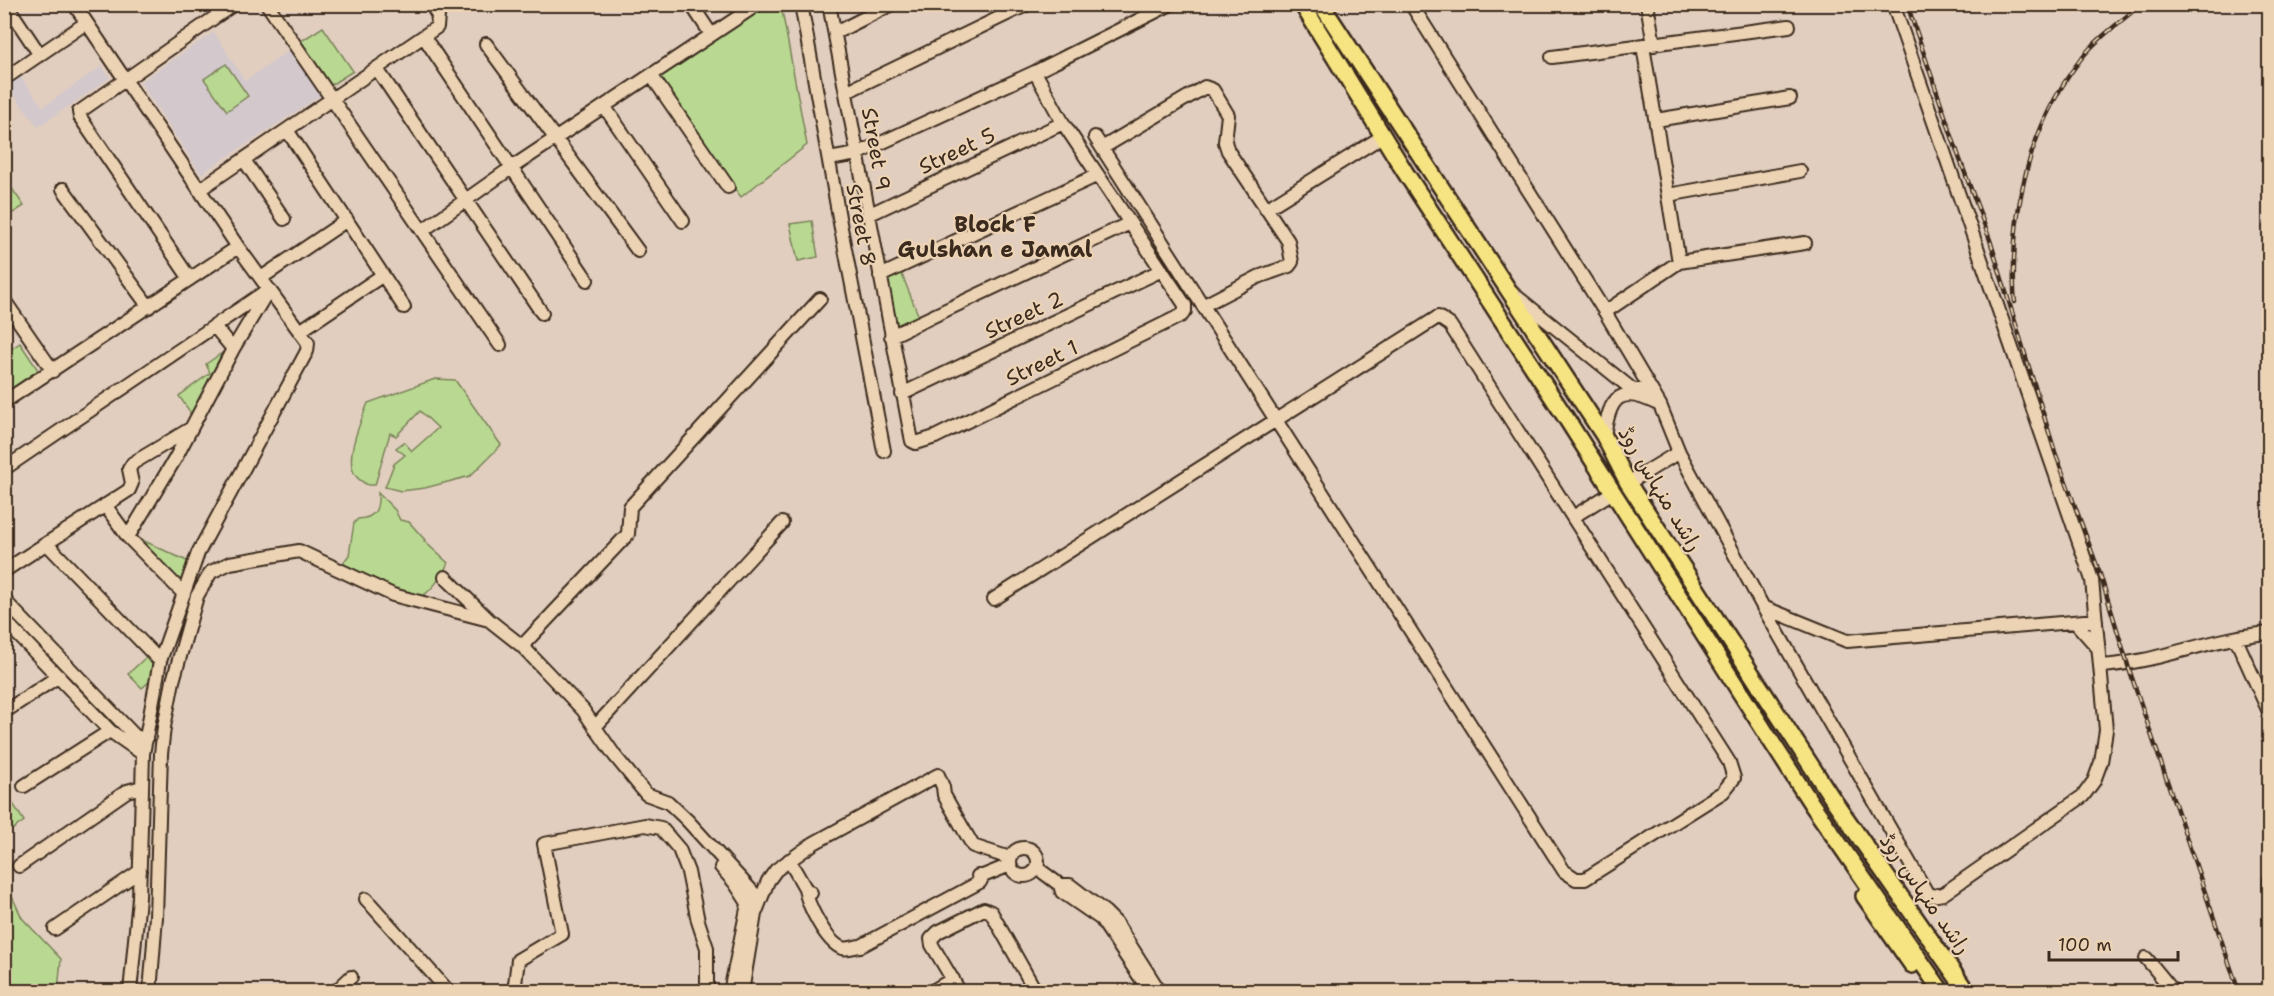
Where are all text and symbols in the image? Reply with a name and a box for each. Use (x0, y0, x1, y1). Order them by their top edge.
street label: Street 9 (855, 105, 897, 193)
street label: Street 5 (914, 121, 1000, 181)
street label: Street 8 (839, 181, 883, 269)
district label: Block F Gulshan e Jamal (898, 210, 1093, 264)
street label: Street 2 (980, 285, 1068, 345)
street label: Street 1 (1001, 333, 1083, 393)
street label: راشد منہاس روڈ (1612, 421, 1708, 557)
street label: راشد منہاس روڈ (1873, 828, 1977, 960)
scale bar (2049, 924, 2178, 962)
text: 100 m (2058, 933, 2112, 957)

